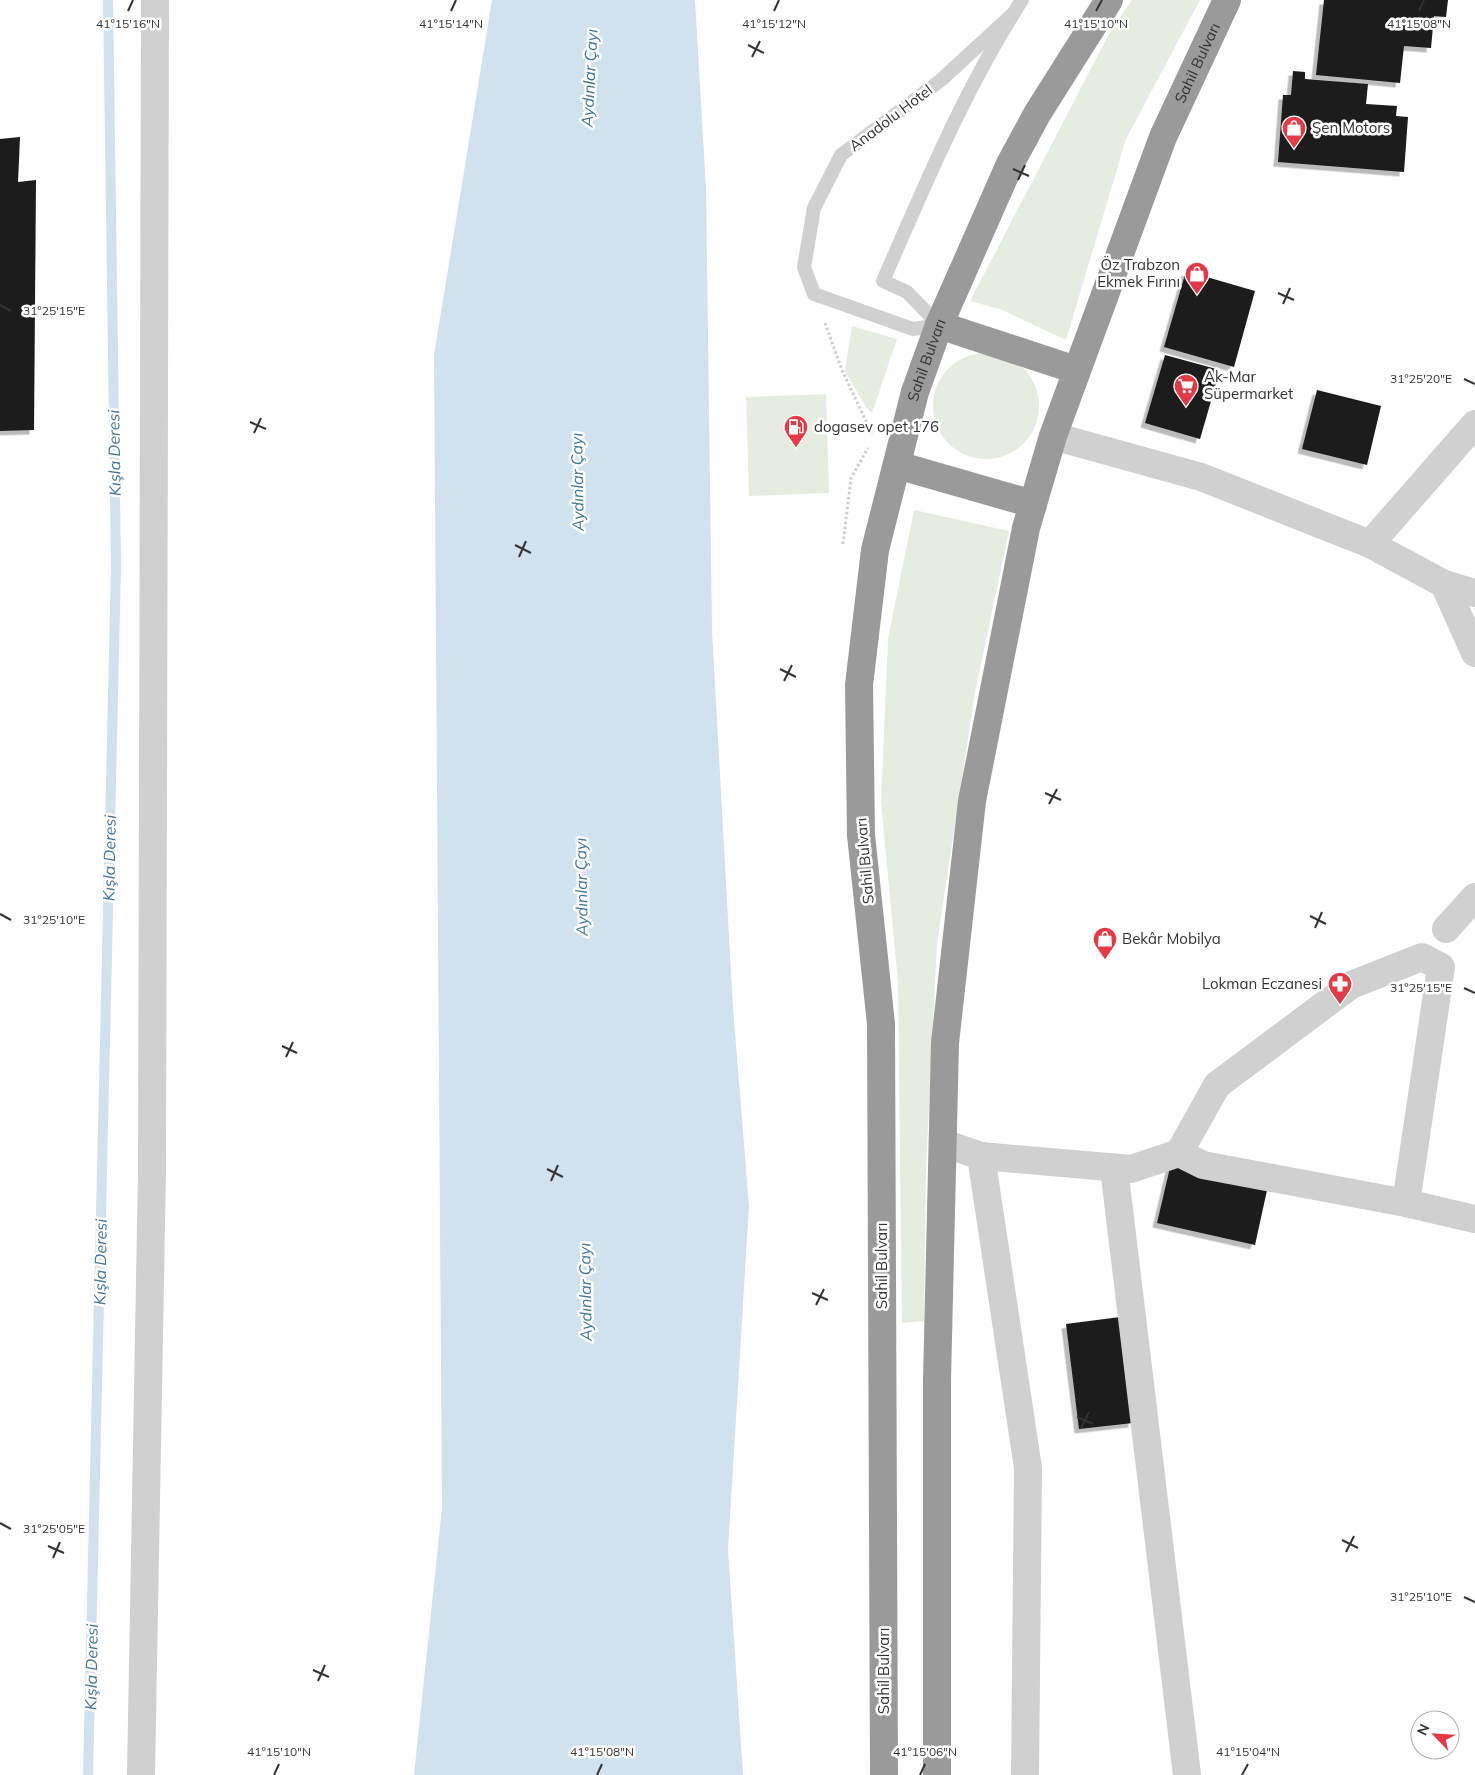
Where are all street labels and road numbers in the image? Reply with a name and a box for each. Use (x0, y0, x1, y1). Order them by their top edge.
street label: Sahil Bulvarı (1170, 20, 1224, 106)
street label: Anadolu Hotel (845, 80, 936, 155)
street label: Sahil Bulvarı (903, 315, 950, 403)
street label: Sahil Bulvarı (851, 817, 878, 905)
street label: Sahil Bulvarı (872, 1223, 891, 1309)
street label: Sahil Bulvarı (874, 1628, 893, 1714)

